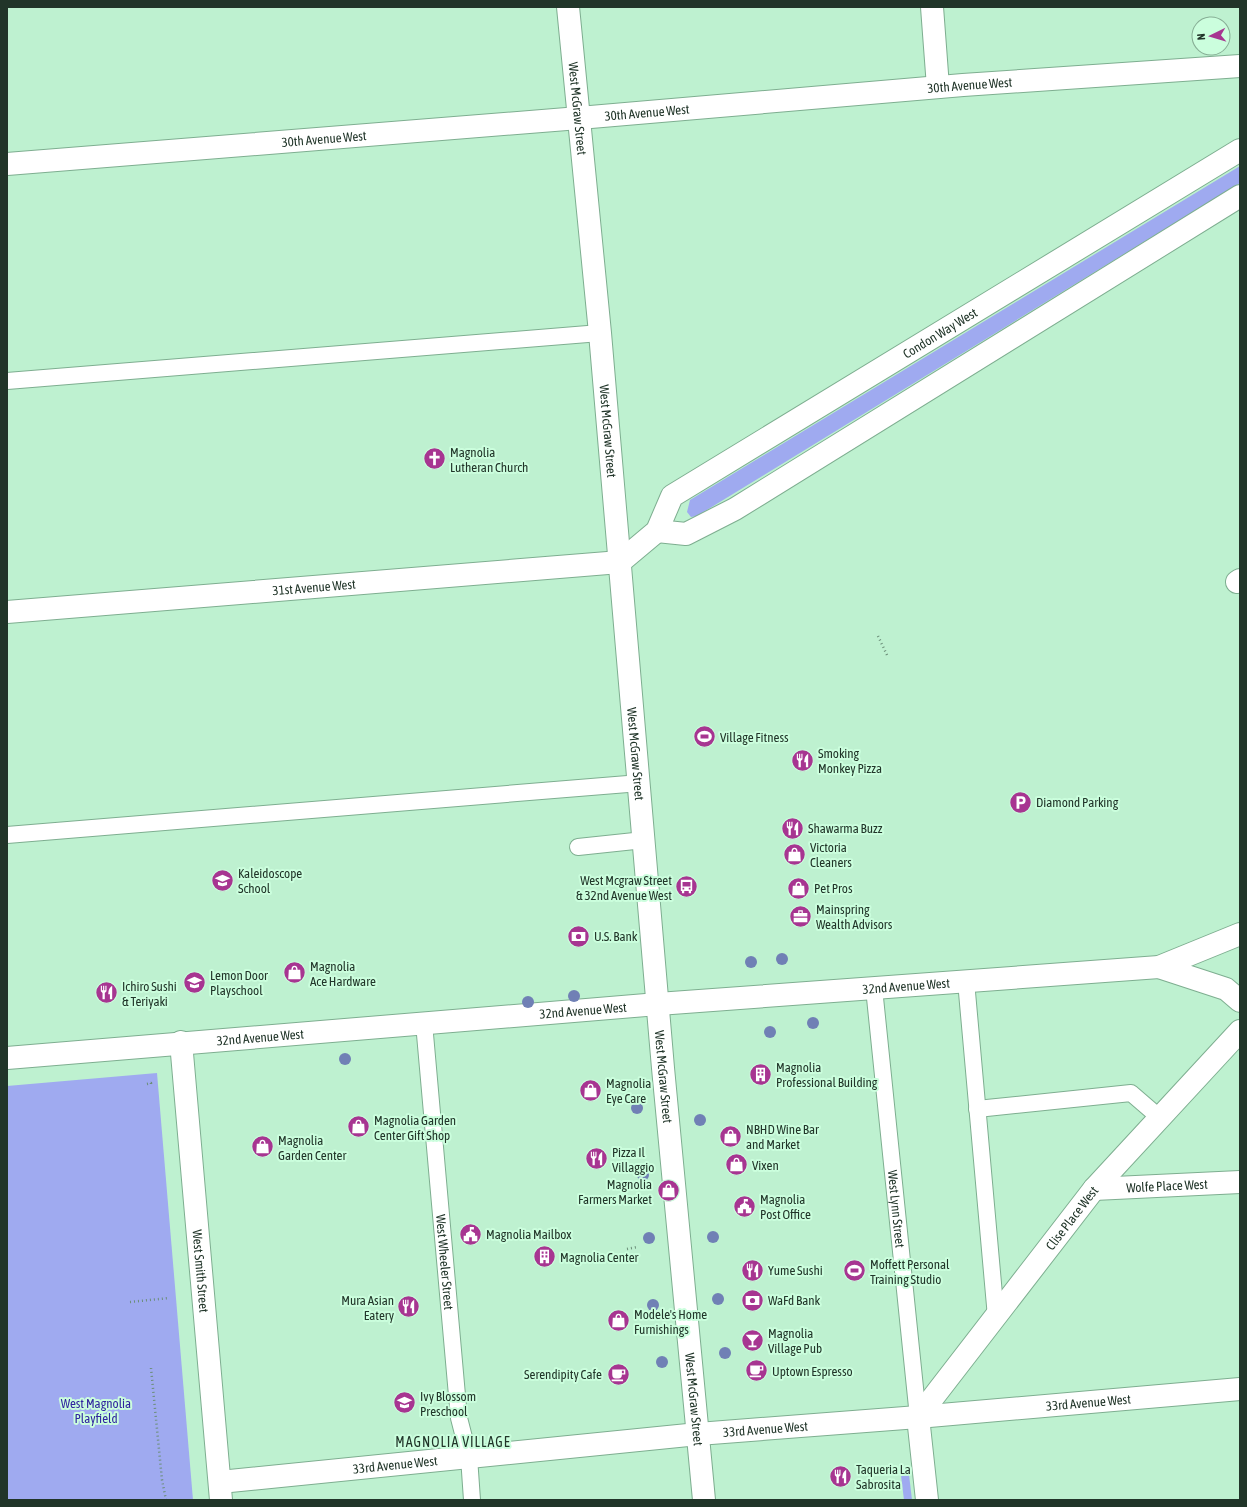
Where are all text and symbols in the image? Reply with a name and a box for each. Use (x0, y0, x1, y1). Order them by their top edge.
north arrow (1191, 16, 1231, 56)
text: N (1195, 33, 1207, 41)
street label: West McGraw Street (566, 61, 590, 156)
street label: 30th Avenue West (927, 74, 1013, 96)
street label: 30th Avenue West (604, 101, 690, 123)
street label: 30th Avenue West (281, 128, 367, 149)
street label: Condon Way West (900, 304, 980, 361)
street label: West McGraw Street (597, 384, 620, 478)
place label: Magnolia Lutheran Church (450, 445, 528, 475)
church icon: Magnolia Lutheran Church (421, 446, 447, 472)
street label: 31st Avenue West (272, 576, 356, 598)
street label: West McGraw Street (625, 707, 648, 801)
sports icon: Village Fitness (691, 724, 717, 750)
place label: Village Fitness (720, 730, 789, 745)
place label: Smoking Monkey Pizza (818, 746, 882, 776)
restaurant icon: Smoking Monkey Pizza (790, 747, 816, 773)
parking icon: Diamond Parking (1008, 789, 1034, 815)
place label: Diamond Parking (1036, 795, 1119, 810)
restaurant icon: Shawarma Buzz (779, 815, 805, 841)
place label: Shawarma Buzz (808, 821, 883, 836)
place label: Victoria Cleaners (810, 840, 852, 870)
shop icon: Victoria Cleaners (782, 841, 808, 867)
place label: Kaleidoscope School (238, 866, 302, 896)
school or university icon: Kaleidoscope School (210, 867, 236, 893)
place label: West Mcgraw Street & 32nd Avenue West (576, 873, 672, 903)
bus stop icon: West Mcgraw Street & 32nd Avenue West (674, 874, 700, 900)
shop icon: Pet Pros (786, 875, 812, 901)
place label: Pet Pros (814, 881, 853, 896)
place label: Mainspring Wealth Advisors (816, 902, 893, 932)
office icon: Mainspring Wealth Advisors (787, 903, 813, 929)
bank icon: U.S. Bank (565, 923, 591, 949)
place label: U.S. Bank (594, 929, 638, 944)
place label: Magnolia Ace Hardware (310, 959, 376, 989)
shop icon: Magnolia Ace Hardware (282, 960, 308, 986)
place label: Lemon Door Playschool (210, 968, 268, 998)
school or university icon: Lemon Door Playschool (181, 969, 207, 995)
street label: 32nd Avenue West (862, 975, 951, 996)
place label: Ichiro Sushi & Teriyaki (122, 979, 177, 1009)
restaurant icon: Ichiro Sushi & Teriyaki (93, 980, 119, 1006)
street label: 32nd Avenue West (539, 999, 628, 1021)
street label: 32nd Avenue West (216, 1026, 305, 1048)
street label: West McGraw Street (652, 1030, 676, 1124)
place label: Magnolia Professional Building (776, 1060, 878, 1090)
building icon: Magnolia Professional Building (748, 1061, 774, 1087)
place label: Magnolia Eye Care (606, 1076, 651, 1106)
shop icon: Magnolia Eye Care (577, 1077, 603, 1103)
place label: Magnolia Garden Center Gift Shop (374, 1113, 456, 1143)
shop icon: Magnolia Garden Center Gift Shop (346, 1114, 372, 1140)
place label: NBHD Wine Bar and Market (746, 1122, 819, 1152)
shop icon: NBHD Wine Bar and Market (718, 1123, 744, 1149)
place label: Magnolia Garden Center (278, 1133, 346, 1163)
shop icon: Magnolia Garden Center (249, 1134, 275, 1160)
place label: Pizza Il Villaggio (612, 1145, 654, 1175)
restaurant icon: Pizza Il Villaggio (583, 1146, 609, 1172)
shop icon: Vixen (724, 1152, 750, 1178)
place label: Vixen (752, 1158, 779, 1173)
street label: West Lynn Street (885, 1169, 908, 1249)
street label: Wolfe Place West (1126, 1176, 1208, 1195)
place label: Magnolia Farmers Market (578, 1177, 652, 1207)
shop icon: Magnolia Farmers Market (655, 1178, 681, 1204)
street label: Clise Place West (1042, 1183, 1101, 1253)
place label: Magnolia Post Office (760, 1192, 811, 1222)
public building icon: Magnolia Post Office (731, 1193, 757, 1219)
street label: West Wheeler Street (433, 1214, 457, 1311)
public building icon: Magnolia Mailbox (458, 1221, 484, 1247)
place label: Magnolia Mailbox (486, 1227, 572, 1242)
street label: West Smith Street (190, 1229, 212, 1314)
building icon: Magnolia Center (532, 1244, 558, 1270)
place label: Magnolia Center (560, 1250, 639, 1265)
restaurant icon: Yume Sushi (739, 1257, 765, 1283)
place label: Moffett Personal Training Studio (870, 1257, 950, 1287)
sports icon: Moffett Personal Training Studio (842, 1258, 868, 1284)
place label: Yume Sushi (768, 1263, 823, 1278)
bank icon: WaFd Bank (740, 1287, 766, 1313)
place label: Mura Asian Eatery (341, 1293, 395, 1323)
place label: WaFd Bank (768, 1293, 821, 1308)
restaurant icon: Mura Asian Eatery (396, 1294, 422, 1320)
place label: Modele's Home Furnishings (634, 1307, 707, 1337)
shop icon: Modele's Home Furnishings (606, 1308, 632, 1334)
place label: Magnolia Village Pub (768, 1326, 822, 1356)
bar icon: Magnolia Village Pub (740, 1327, 766, 1353)
street label: West McGraw Street (683, 1352, 706, 1447)
cafe icon: Uptown Espresso (744, 1358, 770, 1384)
cafe icon: Serendipity Cafe (605, 1361, 631, 1387)
place label: Uptown Espresso (772, 1364, 853, 1379)
place label: Serendipity Cafe (524, 1367, 602, 1382)
place label: Ivy Blossom Preschool (420, 1389, 476, 1419)
school or university icon: Ivy Blossom Preschool (392, 1390, 418, 1416)
street label: 33rd Avenue West (1045, 1391, 1132, 1413)
park label: West Magnolia Playfield (61, 1396, 131, 1426)
street label: 33rd Avenue West (722, 1418, 809, 1440)
district label: MAGNOLIA VILLAGE (395, 1434, 511, 1450)
street label: 33rd Avenue West (352, 1453, 438, 1476)
place label: Taqueria La Sabrosita (856, 1462, 911, 1492)
restaurant icon: Taqueria La Sabrosita (828, 1463, 854, 1489)

